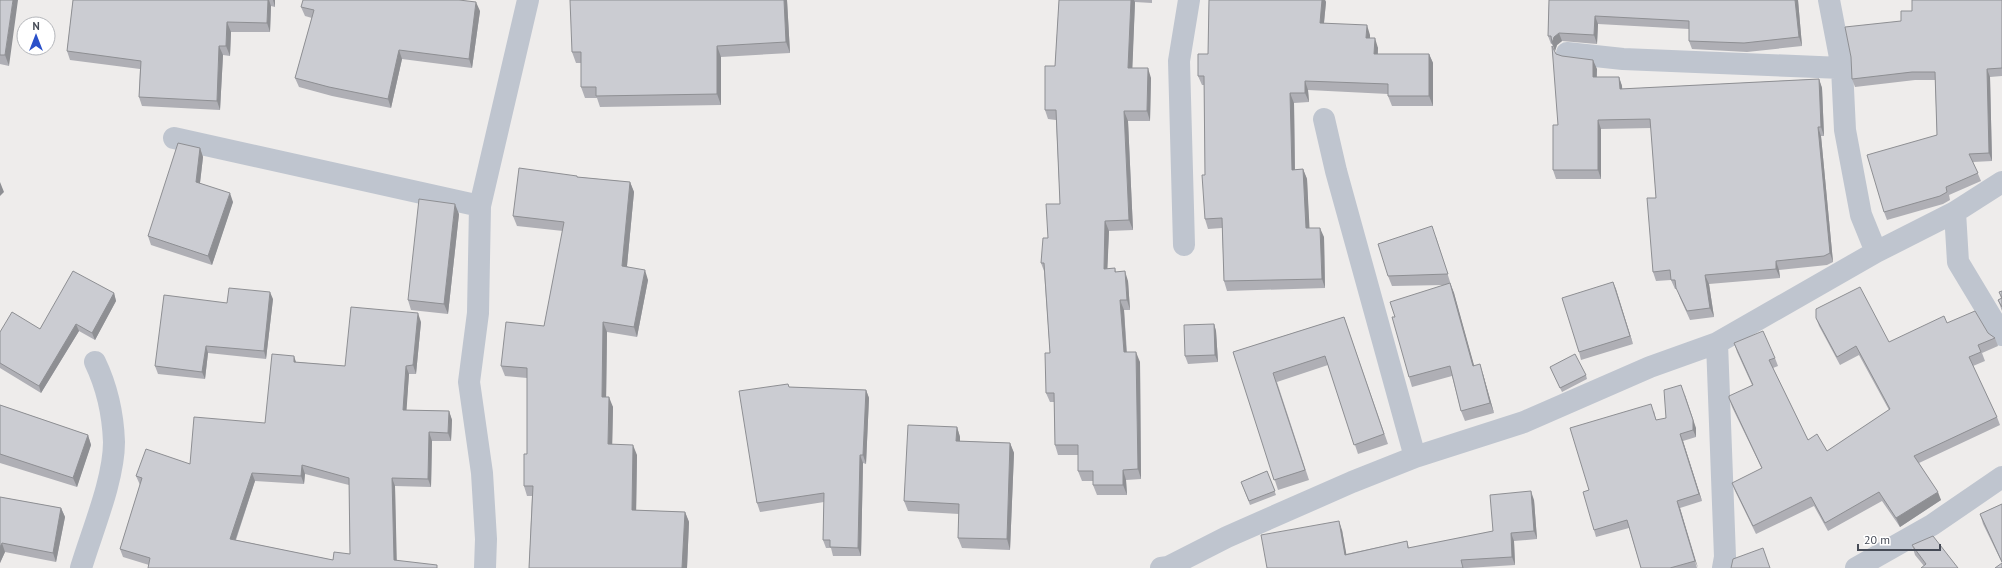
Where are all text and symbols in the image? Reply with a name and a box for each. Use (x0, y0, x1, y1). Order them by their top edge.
north arrow (16, 16, 56, 56)
text: N (32, 19, 40, 33)
scale bar (1858, 526, 1940, 552)
text: 20 m (1864, 532, 1890, 547)

